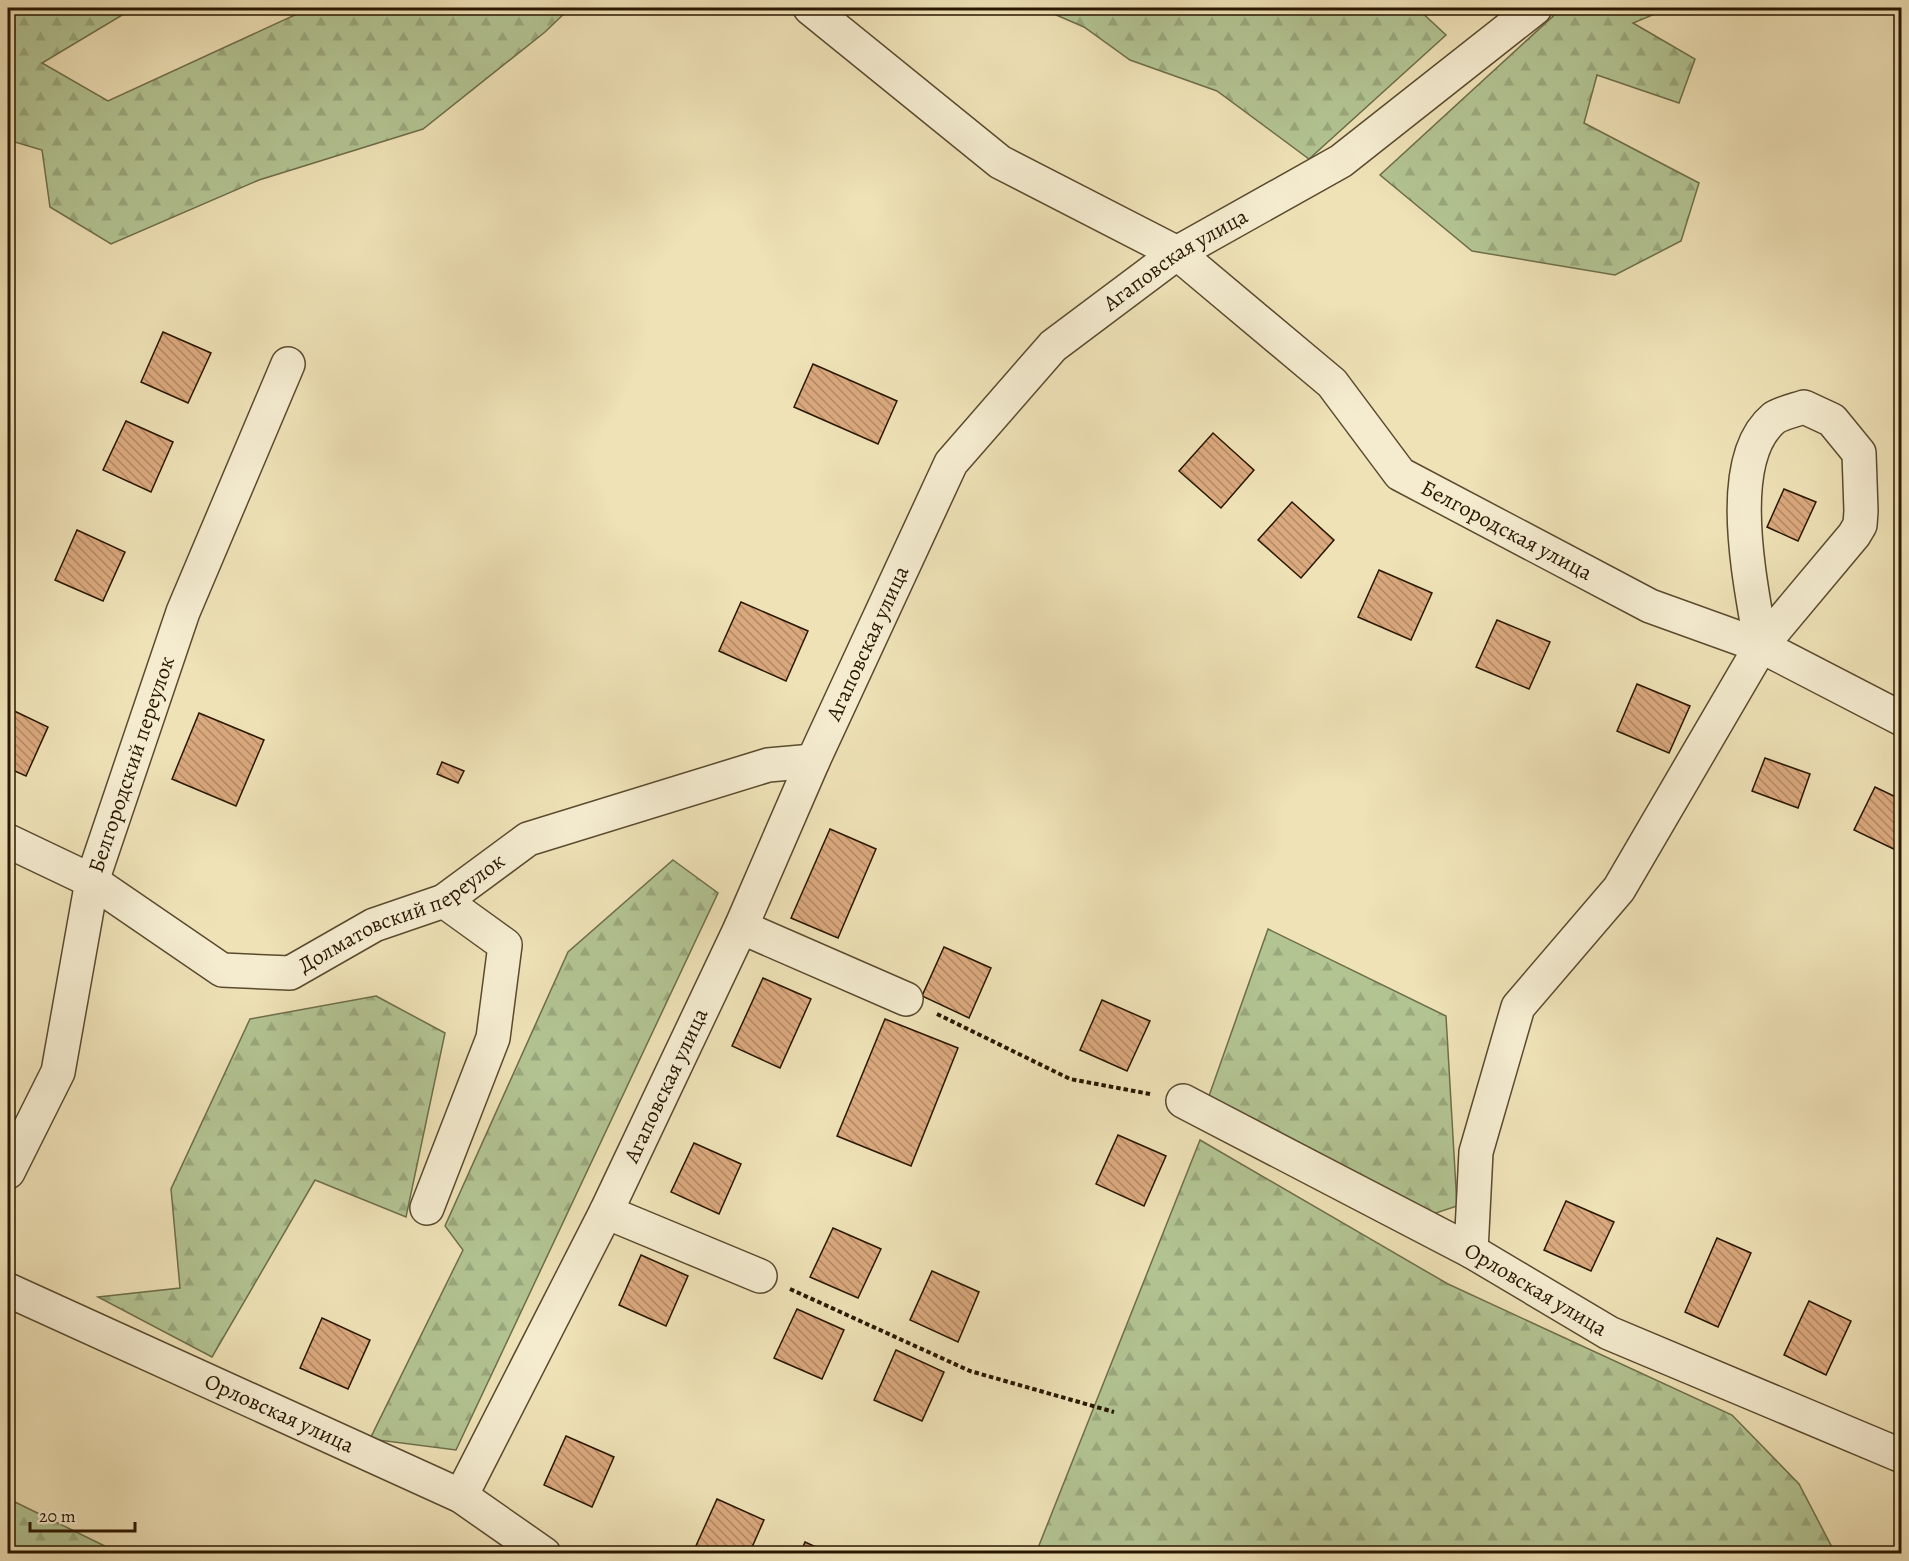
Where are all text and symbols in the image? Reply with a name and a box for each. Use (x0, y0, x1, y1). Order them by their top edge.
street label: Агаповская улица (1096, 201, 1254, 319)
street label: Белгородская улица (1416, 473, 1598, 588)
street label: Агаповская улица (818, 560, 917, 727)
street label: Белгородский переулок (81, 652, 182, 876)
street label: Долматовский переулок (293, 846, 511, 980)
street label: Агаповская улица (616, 1002, 716, 1168)
street label: Орловская улица (1459, 1235, 1613, 1344)
street label: Орловская улица (200, 1366, 360, 1461)
scale bar (30, 1495, 135, 1533)
text: 20 m (39, 1504, 76, 1528)

